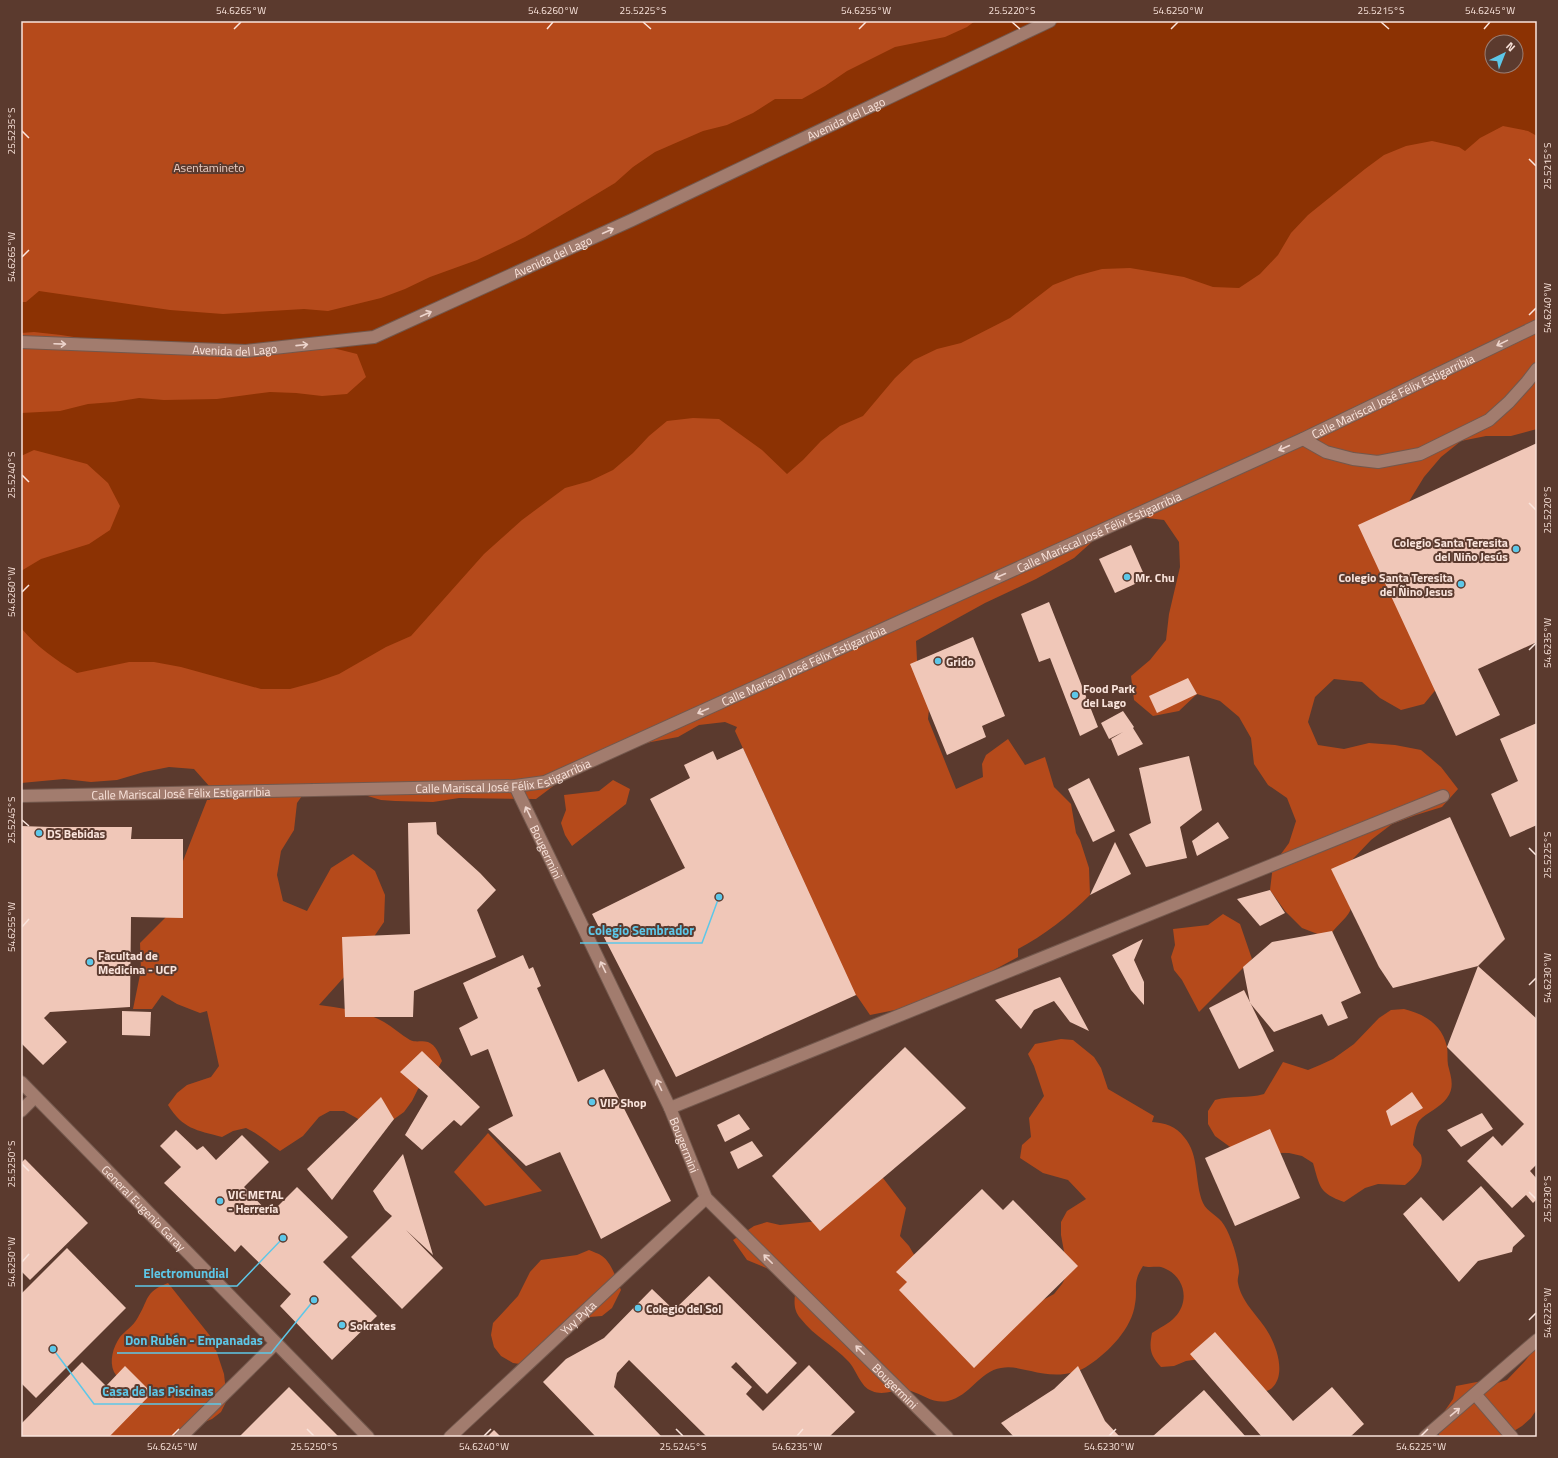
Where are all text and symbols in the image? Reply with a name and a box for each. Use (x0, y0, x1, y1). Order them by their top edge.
text: 54.6265°W (216, 3, 266, 18)
text: 54.6260°W (528, 3, 578, 18)
text: 25.5225°S (620, 3, 666, 18)
text: 54.6255°W (841, 3, 891, 18)
text: 25.5220°S (989, 3, 1035, 18)
text: 54.6250°W (1153, 3, 1203, 18)
text: 25.5215°S (1358, 3, 1404, 18)
text: 54.6245°W (1465, 3, 1515, 18)
north arrow (1484, 34, 1524, 74)
text: N (1503, 38, 1519, 55)
street label: Avenida del Lago (803, 91, 888, 145)
text: 25.5235°S (4, 108, 19, 154)
text: 25.5215°S (1540, 143, 1555, 189)
park label: Asentamineto (173, 158, 245, 177)
one-way arrow (602, 227, 614, 234)
street label: Avenida del Lago (510, 230, 595, 282)
text: 54.6265°W (4, 232, 19, 282)
text: 54.6240°W (1540, 283, 1555, 333)
one-way arrow (420, 310, 432, 317)
street label: Avenida del Lago (192, 338, 278, 361)
one-way arrow (53, 340, 66, 347)
one-way arrow (1496, 340, 1508, 347)
one-way arrow (295, 341, 308, 349)
street label: Calle Mariscal José Félix Estigarribia (1308, 348, 1477, 443)
one-way arrow (1278, 444, 1290, 452)
text: 25.5240°S (4, 452, 19, 498)
street label: Calle Mariscal José Félix Estigarribia (1013, 486, 1184, 577)
text: 25.5220°S (1540, 487, 1555, 533)
place label: Colegio Santa Teresita del Niño Jesús (1393, 533, 1508, 566)
marker: Colegio Santa Teresita del Niño Jesús (1511, 544, 1521, 554)
text: 54.6260°W (4, 567, 19, 617)
place label: Mr. Chu (1135, 568, 1175, 587)
place label: Colegio Santa Teresita del Ñino Jesus (1338, 568, 1453, 601)
marker: Mr. Chu (1122, 572, 1132, 582)
one-way arrow (994, 573, 1006, 580)
marker: Colegio Santa Teresita del Ñino Jesus (1456, 579, 1466, 589)
text: 54.6235°W (1540, 618, 1555, 668)
street label: Calle Mariscal José Félix Estigarribia (718, 620, 889, 711)
place label: Grido (946, 652, 974, 671)
marker: Grido (933, 656, 943, 666)
place label: Food Park del Lago (1083, 679, 1136, 712)
marker: Food Park del Lago (1070, 690, 1080, 700)
one-way arrow (697, 708, 709, 715)
street label: Calle Mariscal José Félix Estigarribia (415, 753, 594, 798)
street label: Calle Mariscal José Félix Estigarribia (91, 781, 271, 804)
text: 25.5245°S (4, 797, 19, 843)
one-way arrow (524, 807, 531, 819)
street label: Bougermini (525, 821, 568, 882)
place label: DS Bebidas (47, 824, 106, 843)
marker: DS Bebidas (34, 828, 44, 838)
text: 25.5225°S (1540, 832, 1555, 878)
text: 54.6255°W (4, 902, 19, 952)
callout: Colegio Sembrador (580, 918, 702, 943)
text: Colegio Sembrador (588, 920, 694, 940)
place label: Facultad de Medicina - UCP (98, 946, 177, 979)
text: 54.6230°W (1540, 953, 1555, 1003)
marker: Facultad de Medicina - UCP (85, 957, 95, 967)
one-way arrow (598, 962, 606, 974)
one-way arrow (655, 1079, 662, 1091)
place label: VIP Shop (600, 1093, 647, 1112)
marker: VIP Shop (587, 1097, 597, 1107)
street label: Bougermini (665, 1114, 704, 1175)
text: 25.5250°S (4, 1141, 19, 1187)
street label: General Eugenio Garay (97, 1160, 191, 1255)
text: 25.5230°S (1540, 1176, 1555, 1222)
place label: VIC METAL - Herrería (228, 1185, 284, 1218)
marker: VIC METAL - Herrería (215, 1196, 225, 1206)
text: 54.6250°W (4, 1237, 19, 1287)
one-way arrow (763, 1254, 773, 1264)
callout: Electromundial (135, 1261, 237, 1286)
text: Electromundial (143, 1263, 229, 1283)
text: 54.6225°W (1540, 1288, 1555, 1338)
street label: Yvy Pyta (556, 1296, 600, 1339)
place label: Colegio del Sol (646, 1299, 721, 1318)
marker: Colegio del Sol (633, 1303, 643, 1313)
place label: Sokrates (350, 1316, 396, 1335)
marker: Sokrates (337, 1320, 347, 1330)
callout: Don Rubén - Empanadas (117, 1328, 271, 1353)
text: Don Rubén - Empanadas (125, 1330, 263, 1350)
one-way arrow (855, 1346, 865, 1355)
street label: Bougermini (868, 1359, 923, 1413)
callout: Casa de las Piscinas (94, 1379, 221, 1404)
text: Casa de las Piscinas (102, 1381, 214, 1401)
one-way arrow (1449, 1407, 1460, 1416)
text: 54.6245°W (147, 1439, 197, 1454)
text: 25.5250°S (291, 1439, 337, 1454)
text: 54.6240°W (459, 1439, 509, 1454)
text: 25.5245°S (660, 1439, 706, 1454)
text: 54.6235°W (772, 1439, 822, 1454)
text: 54.6230°W (1084, 1439, 1134, 1454)
text: 54.6225°W (1396, 1439, 1446, 1454)

